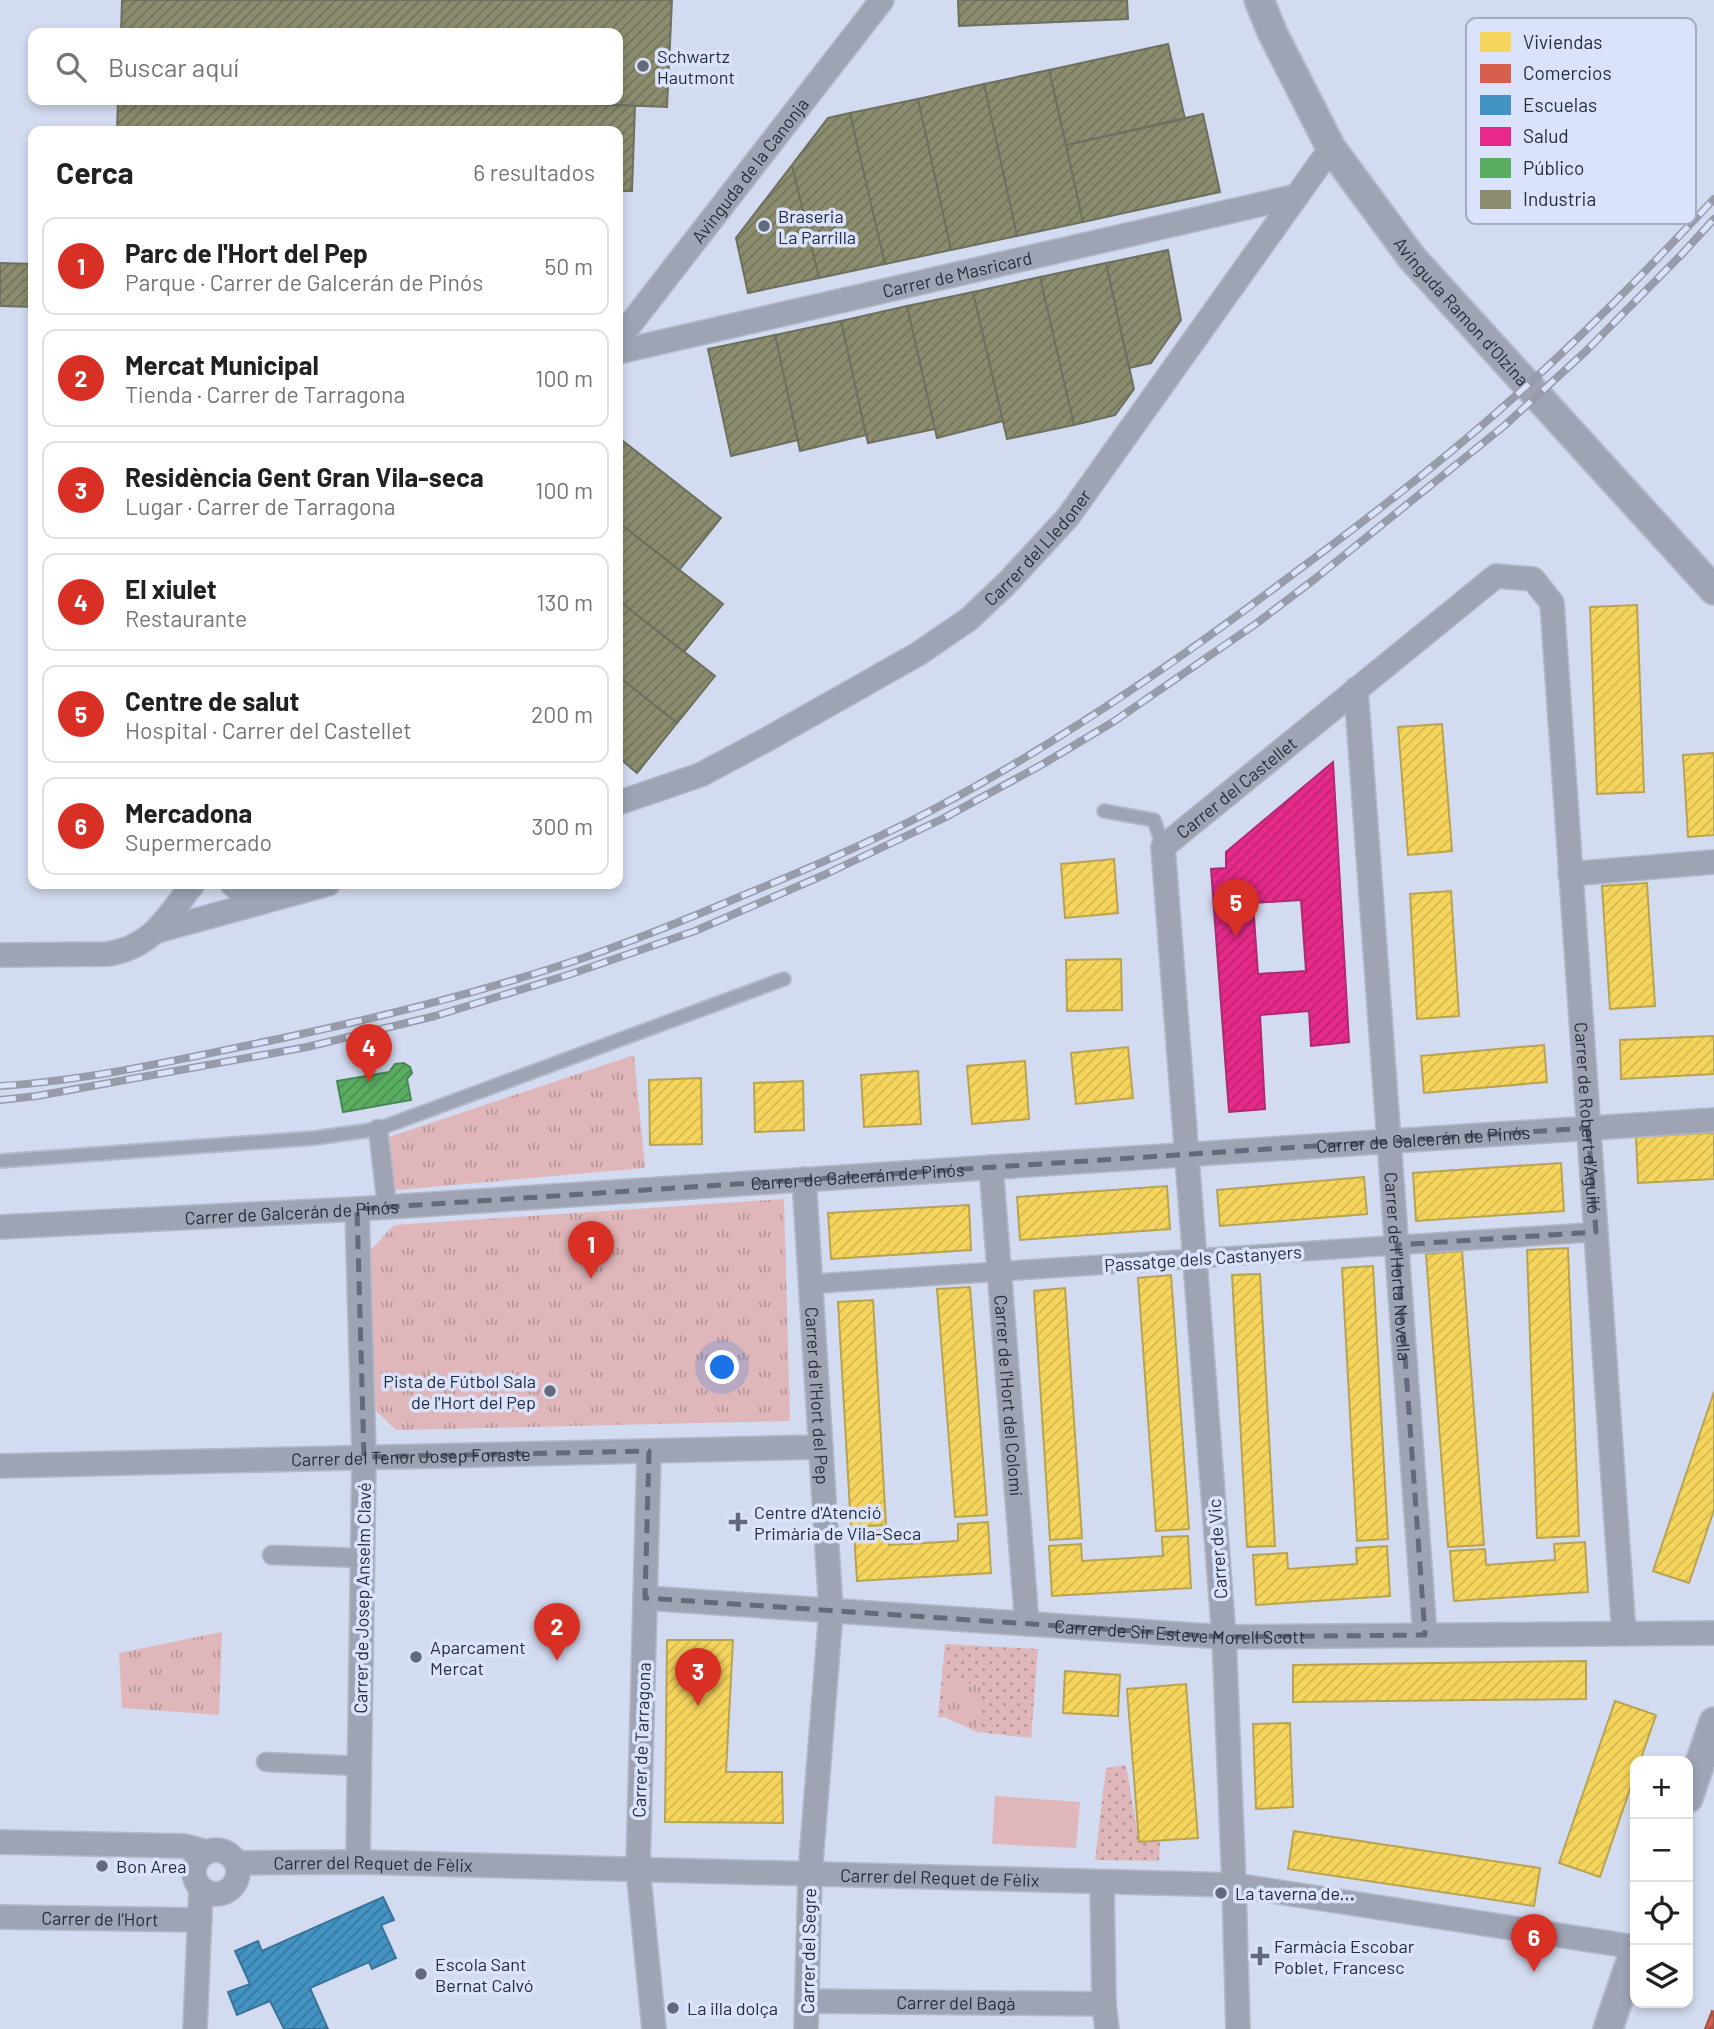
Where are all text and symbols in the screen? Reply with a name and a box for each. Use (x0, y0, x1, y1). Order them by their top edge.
legend (1466, 18, 1696, 224)
search box (28, 28, 623, 105)
text: Viviendas (1523, 30, 1602, 53)
place label: Schwartz Hautmont (657, 45, 735, 88)
icon: search (52, 48, 90, 86)
text: Buscar aquí (108, 51, 239, 82)
marker: Schwartz Hautmont (635, 58, 651, 74)
text: Comercios (1523, 61, 1612, 84)
street label: Avinguda de la Canonja (687, 93, 813, 247)
text: Escuelas (1523, 93, 1597, 116)
text: Salud (1523, 124, 1569, 147)
text: Cerca (56, 154, 134, 190)
text: Público (1523, 156, 1584, 179)
text: 6 resultados (473, 158, 595, 186)
text: Industria (1523, 187, 1596, 210)
place label: Braseria La Parrilla (778, 205, 856, 248)
marker: Braseria La Parrilla (756, 218, 772, 234)
street label: Avinguda Ramon d'Olzina (1389, 233, 1534, 390)
text: Parc de l'Hort del Pep (125, 237, 368, 268)
street label: Carrer de Masricard (880, 246, 1034, 302)
text: 1 (77, 252, 85, 280)
text: 50 m (545, 252, 593, 280)
text: Parque · Carrer de Galcerán de Pinós (125, 268, 483, 296)
text: Mercat Municipal (125, 349, 319, 380)
text: 2 (75, 364, 87, 392)
text: 100 m (535, 364, 593, 392)
text: Tienda · Carrer de Tarragona (125, 380, 405, 408)
text: Residència Gent Gran Vila-seca (125, 461, 484, 492)
text: 3 (75, 476, 87, 504)
text: 100 m (535, 476, 593, 504)
street label: Carrer del Lledoner (979, 485, 1096, 610)
text: Lugar · Carrer de Tarragona (125, 492, 396, 520)
text: El xiulet (125, 573, 217, 604)
text: 4 (74, 588, 88, 616)
text: 130 m (536, 588, 593, 616)
text: Restaurante (125, 604, 247, 632)
text: Centre de salut (125, 685, 299, 716)
text: 5 (75, 700, 87, 728)
text: 200 m (531, 700, 593, 728)
text: Hospital · Carrer del Castellet (125, 716, 412, 744)
street label: Carrer del Castellet (1172, 732, 1301, 843)
text: Mercadona (125, 797, 252, 828)
text: 6 (75, 812, 87, 840)
text: 300 m (532, 812, 593, 840)
text: Supermercado (125, 828, 272, 856)
pin: 5 (1213, 879, 1259, 937)
street label: Carrer de Robert d'Aguiló (1570, 1021, 1606, 1215)
pin: 4 (346, 1024, 392, 1082)
street label: Carrer de Galcerán de Pinós (1316, 1121, 1531, 1157)
street label: Carrer de Galcerán de Pinós (750, 1158, 965, 1194)
street label: Carrer de l''Horta Novella (1380, 1171, 1416, 1362)
street label: Carrer de Galcerán de Pinós (184, 1195, 399, 1229)
pin: 1 (568, 1221, 614, 1279)
street label: Passatge dels Castanyers (1104, 1240, 1302, 1276)
street label: Carrer de l'Hort del Colomí (990, 1294, 1028, 1497)
street label: Carrer de l'Hort del Pep (801, 1306, 834, 1485)
your location (705, 1350, 739, 1384)
place label: Pista de Fútbol Sala de l'Hort del Pep (383, 1370, 536, 1413)
marker: Pista de Fútbol Sala de l'Hort del Pep (542, 1383, 558, 1399)
street label: Carrer del Tenor Josep Foraste (291, 1443, 531, 1470)
street label: Carrer de Josep Anselm Clavé (349, 1482, 375, 1714)
street label: Carrer de Vic (1203, 1498, 1231, 1600)
place label: Centre d'Atenció Primària de Vila-Seca (754, 1501, 921, 1544)
marker: Centre d'Atenció Primària de Vila-Seca (728, 1512, 748, 1532)
pin: 2 (534, 1603, 580, 1661)
street label: Carrer de Sir Esteve Morell Scott (1054, 1615, 1305, 1648)
place label: Aparcament Mercat (430, 1636, 526, 1679)
pin: 3 (675, 1648, 721, 1706)
marker: Aparcament Mercat (408, 1649, 424, 1665)
street label: Carrer de Tarragona (627, 1662, 655, 1818)
map controls (1630, 1756, 1693, 2008)
button: + (1630, 1756, 1693, 1819)
button: − (1630, 1819, 1693, 1882)
street label: Carrer del Requet de Fèlix (273, 1851, 473, 1876)
place label: Bon Area (116, 1855, 187, 1877)
marker: Bon Area (94, 1858, 110, 1874)
street label: Carrer del Requet de Fèlix (840, 1864, 1040, 1891)
place label: La taverna de... (1235, 1882, 1355, 1904)
button: locate (1630, 1882, 1693, 1945)
marker: La taverna de... (1213, 1885, 1229, 1901)
street label: Carrer del Segre (796, 1888, 820, 2014)
street label: Carrer de l'Hort (41, 1907, 159, 1930)
pin: 6 (1511, 1914, 1557, 1972)
place label: Farmàcia Escobar Poblet, Francesc (1274, 1935, 1415, 1978)
button: layers (1630, 1945, 1693, 2008)
marker: Farmàcia Escobar Poblet, Francesc (1252, 1948, 1268, 1964)
place label: Escola Sant Bernat Calvó (435, 1953, 533, 1996)
marker: Escola Sant Bernat Calvó (413, 1966, 429, 1982)
street label: Carrer del Bagà (896, 1991, 1016, 2014)
place label: La illa dolça (687, 1997, 778, 2019)
marker: La illa dolça (665, 2000, 681, 2016)

